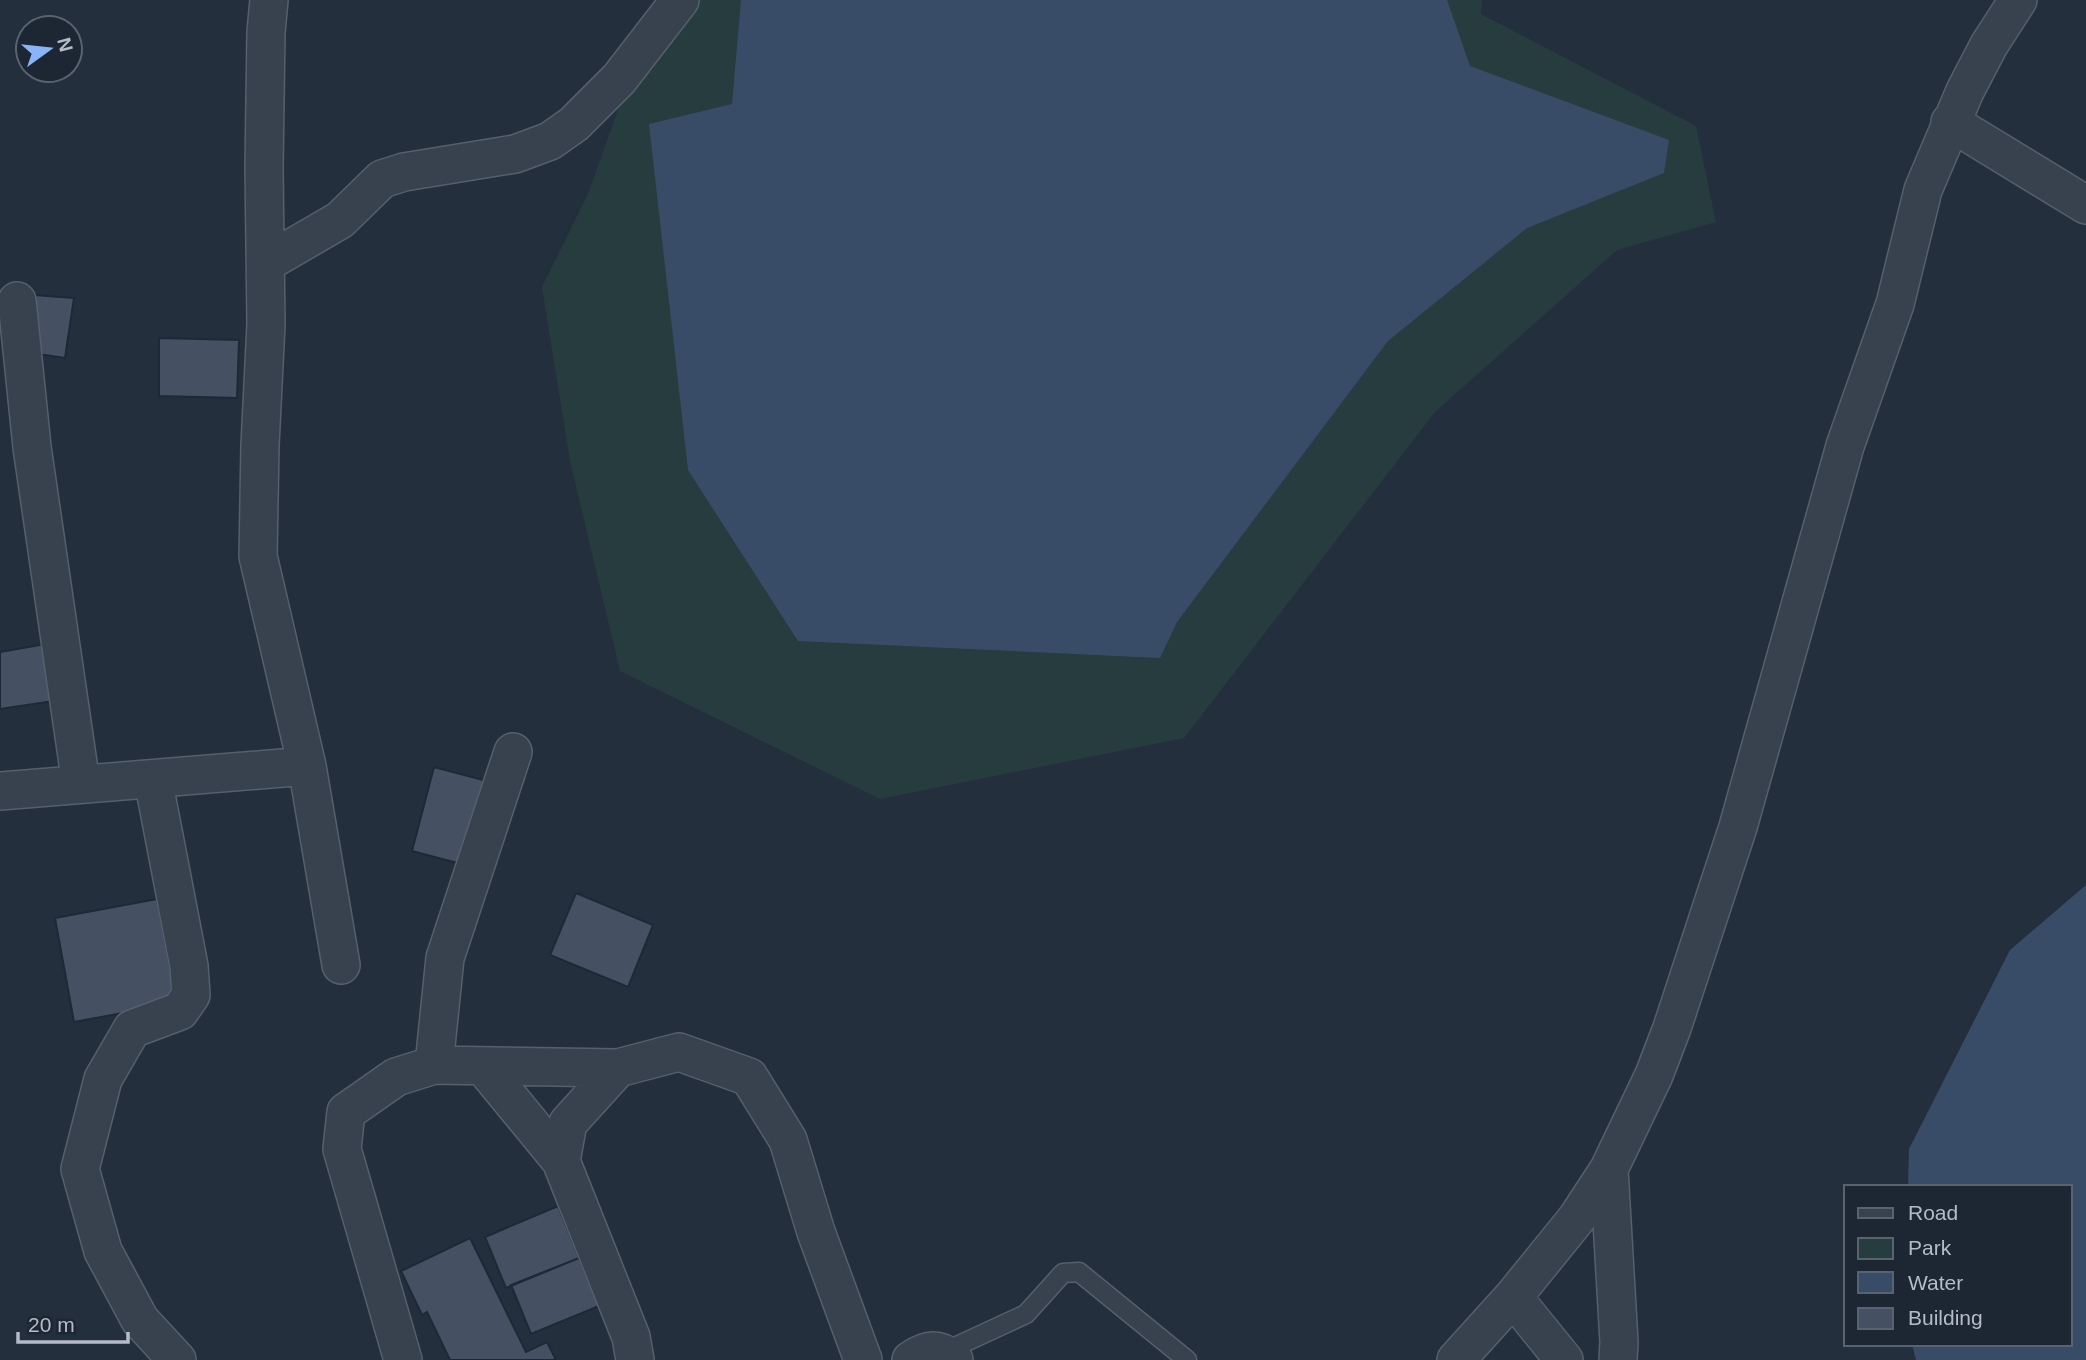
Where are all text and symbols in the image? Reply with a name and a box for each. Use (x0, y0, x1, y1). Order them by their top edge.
north arrow (14, 14, 84, 84)
text: N (53, 35, 77, 54)
legend (1844, 1185, 2072, 1346)
text: Road (1908, 1201, 1958, 1224)
text: Park (1908, 1236, 1952, 1259)
text: Water (1908, 1271, 1963, 1294)
scale bar (18, 1300, 128, 1344)
text: Building (1908, 1306, 1983, 1329)
text: 20 m (28, 1313, 75, 1336)

